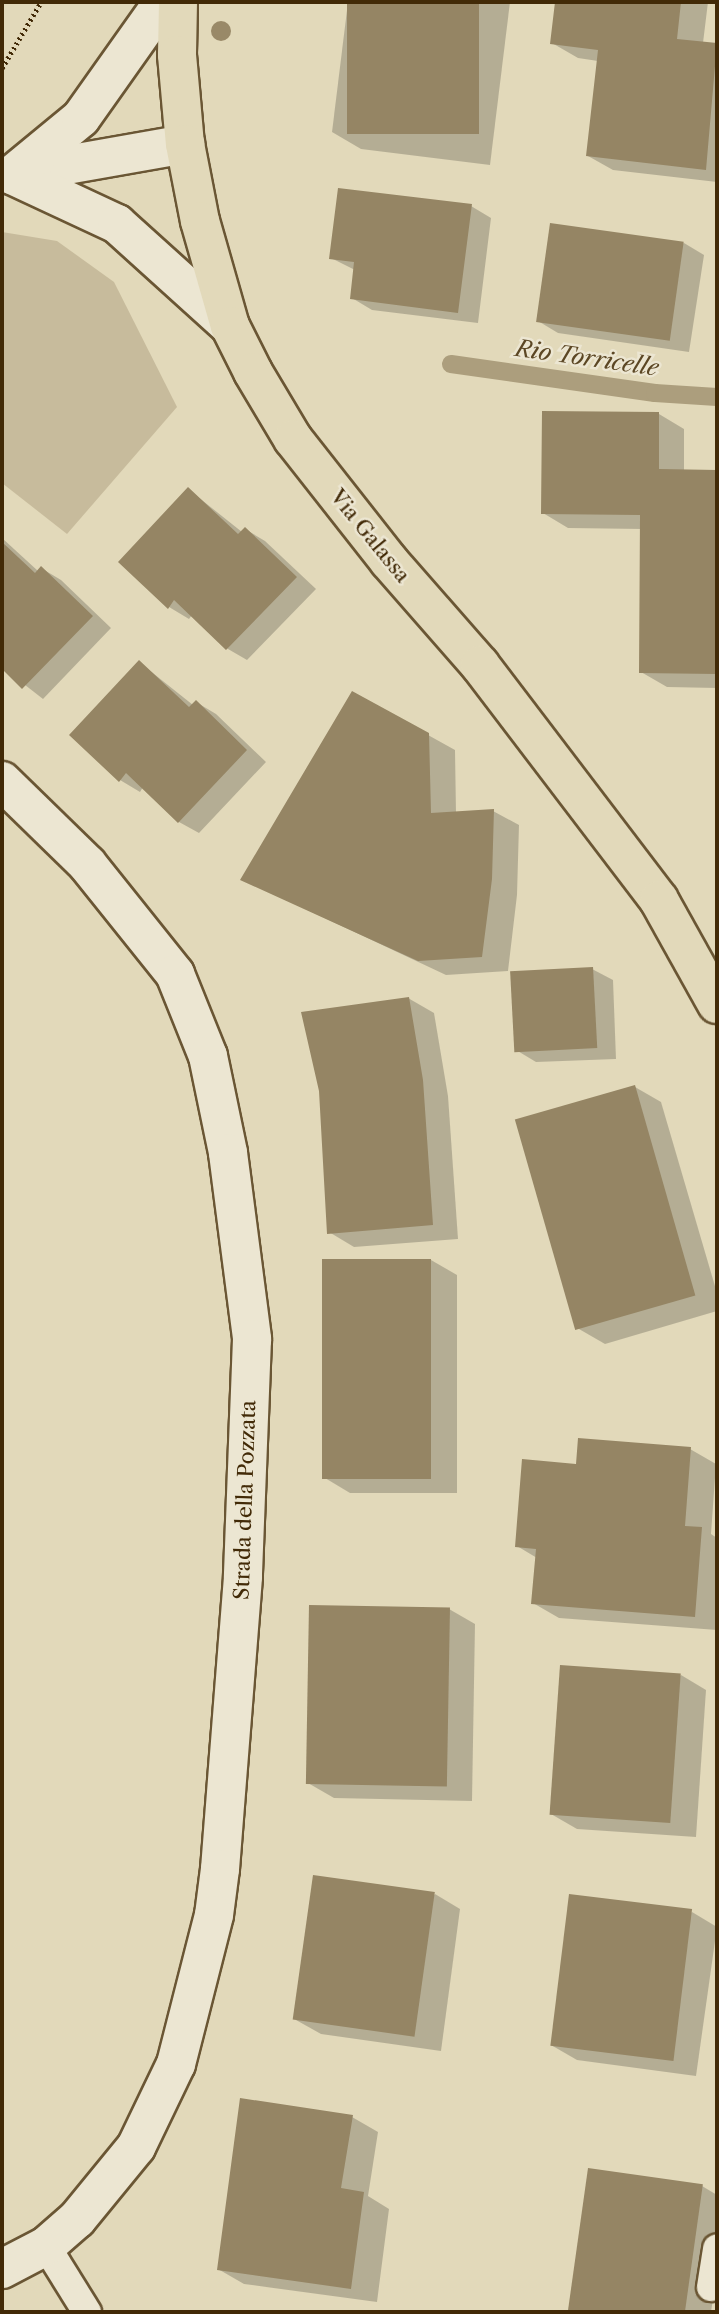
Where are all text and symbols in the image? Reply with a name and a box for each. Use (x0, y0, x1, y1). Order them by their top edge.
water label: Rio Torricelle (514, 334, 660, 382)
street label: Via Galassa (325, 484, 415, 588)
street label: Strada della Pozzata (229, 1399, 261, 1601)

